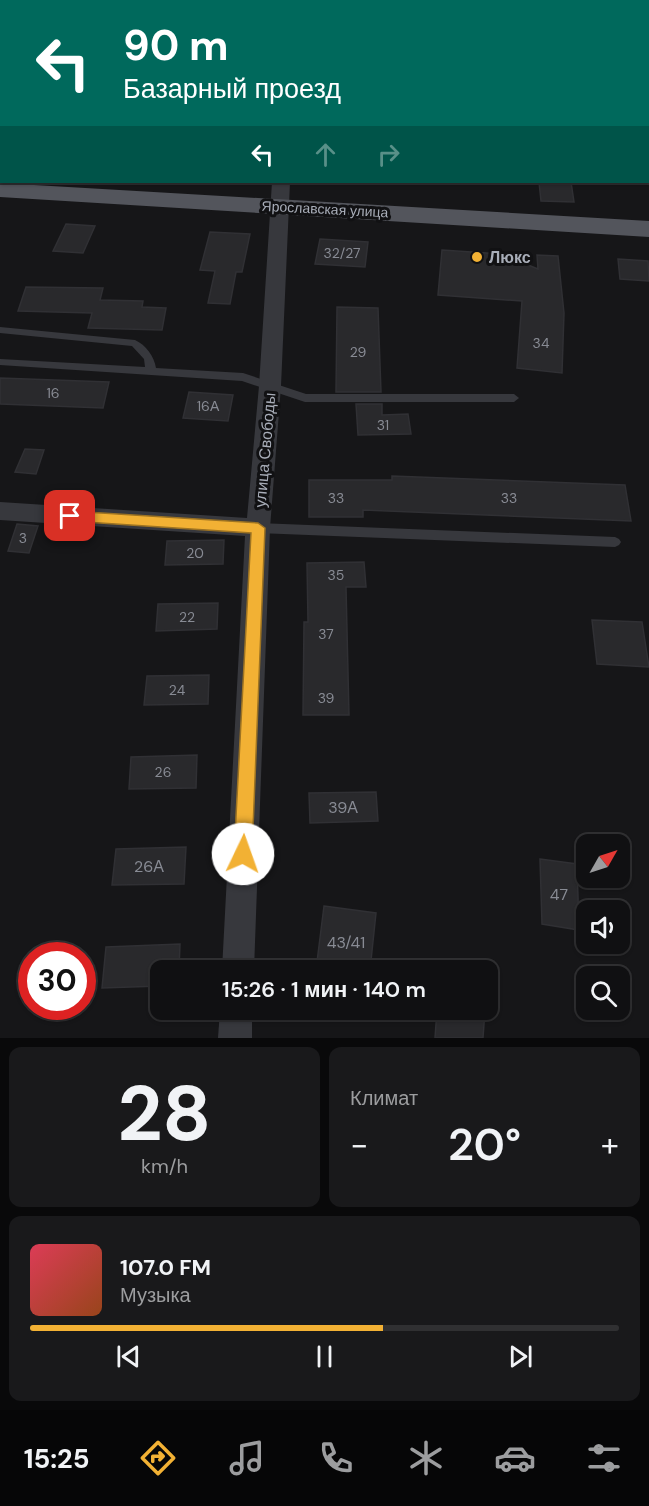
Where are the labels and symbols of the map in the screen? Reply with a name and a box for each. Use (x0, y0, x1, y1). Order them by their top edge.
street label: Ярославская улица (261, 197, 389, 221)
house number: 32/27 (323, 244, 361, 262)
place label: Люкс (489, 247, 531, 268)
marker: Люкс (470, 250, 484, 264)
house number: 34 (533, 334, 550, 352)
house number: 29 (350, 343, 367, 361)
house number: 16 (46, 384, 60, 402)
street label: улица Свободы (250, 392, 280, 508)
house number: 16А (197, 397, 220, 415)
house number: 31 (377, 416, 389, 434)
house number: 33 (328, 489, 344, 507)
house number: 33 (501, 489, 517, 507)
pin (44, 490, 95, 541)
house number: 3 (19, 529, 27, 547)
house number: 20 (186, 544, 204, 562)
house number: 35 (328, 566, 344, 584)
house number: 22 (179, 608, 195, 626)
house number: 37 (318, 625, 334, 643)
house number: 24 (169, 681, 186, 699)
house number: 39 (318, 689, 335, 707)
house number: 26 (155, 763, 171, 781)
house number: 39А (328, 797, 358, 818)
position arrow (211, 822, 275, 886)
north arrow (576, 834, 630, 888)
house number: 26А (134, 856, 164, 877)
house number: 47 (550, 884, 568, 905)
house number: 43/41 (327, 932, 365, 953)
speed limit sign: 30 (18, 942, 96, 1020)

